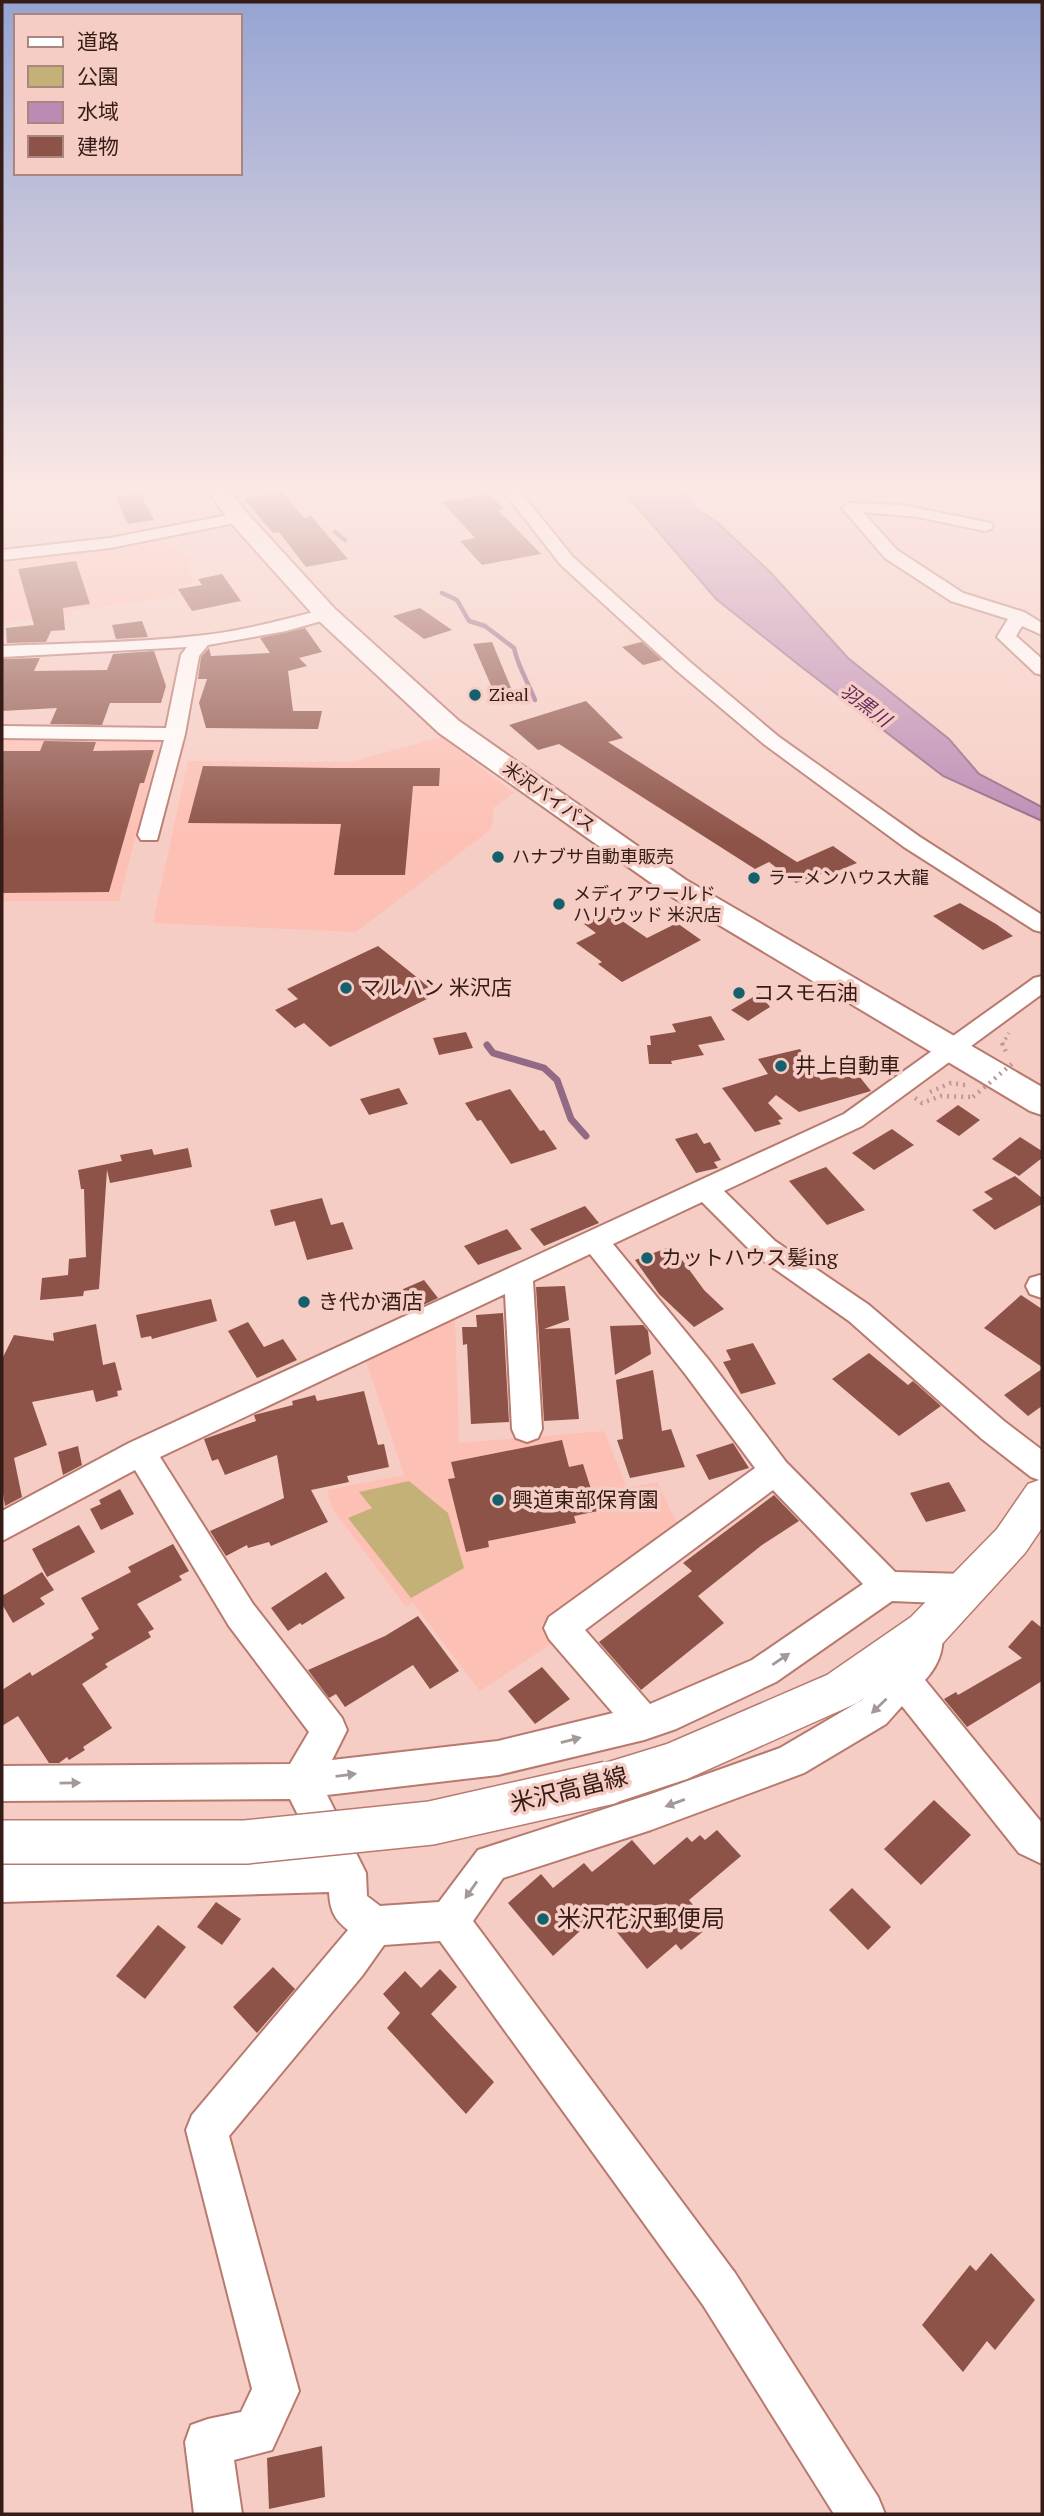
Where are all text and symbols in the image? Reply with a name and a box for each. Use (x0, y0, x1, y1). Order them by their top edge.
legend (14, 14, 242, 175)
text: 道路 (77, 27, 119, 55)
text: 公園 (77, 62, 119, 90)
text: 水域 (77, 97, 119, 125)
text: 建物 (77, 132, 119, 160)
water label: 羽黒川 (836, 677, 898, 733)
place label: Zieal (489, 682, 529, 706)
marker: Zieal (467, 687, 483, 703)
street label: 米沢バイパス (499, 755, 601, 837)
place label: ハナブサ自動車販売 (512, 844, 674, 868)
marker: ハナブサ自動車販売 (490, 849, 506, 865)
place label: ラーメンハウス大龍 (768, 865, 929, 889)
marker: ラーメンハウス大龍 (746, 870, 762, 886)
place label: メディアワールド ハリウッド 米沢店 (573, 881, 721, 926)
marker: メディアワールド ハリウッド 米沢店 (551, 896, 567, 912)
place label: マルハン 米沢店 (360, 973, 512, 1001)
place label: コスモ石油 (753, 978, 858, 1006)
marker: マルハン 米沢店 (338, 980, 354, 996)
marker: コスモ石油 (731, 985, 747, 1001)
place label: 井上自動車 (795, 1051, 900, 1079)
marker: 井上自動車 (773, 1058, 789, 1074)
place label: カットハウス髪ing (661, 1243, 839, 1271)
marker: カットハウス髪ing (639, 1250, 655, 1266)
place label: き代か酒店 (318, 1287, 423, 1315)
marker: き代か酒店 (296, 1294, 312, 1310)
place label: 興道東部保育園 (512, 1485, 659, 1513)
marker: 興道東部保育園 (490, 1492, 506, 1508)
one-way arrow (772, 1652, 790, 1666)
one-way arrow (870, 1697, 887, 1714)
one-way arrow (560, 1734, 582, 1745)
street label: 米沢高畠線 (507, 1759, 631, 1819)
one-way arrow (335, 1770, 357, 1781)
one-way arrow (59, 1777, 81, 1789)
one-way arrow (665, 1798, 686, 1809)
one-way arrow (464, 1881, 478, 1899)
place label: 米沢花沢郵便局 (557, 1902, 725, 1934)
marker: 米沢花沢郵便局 (535, 1911, 551, 1927)

